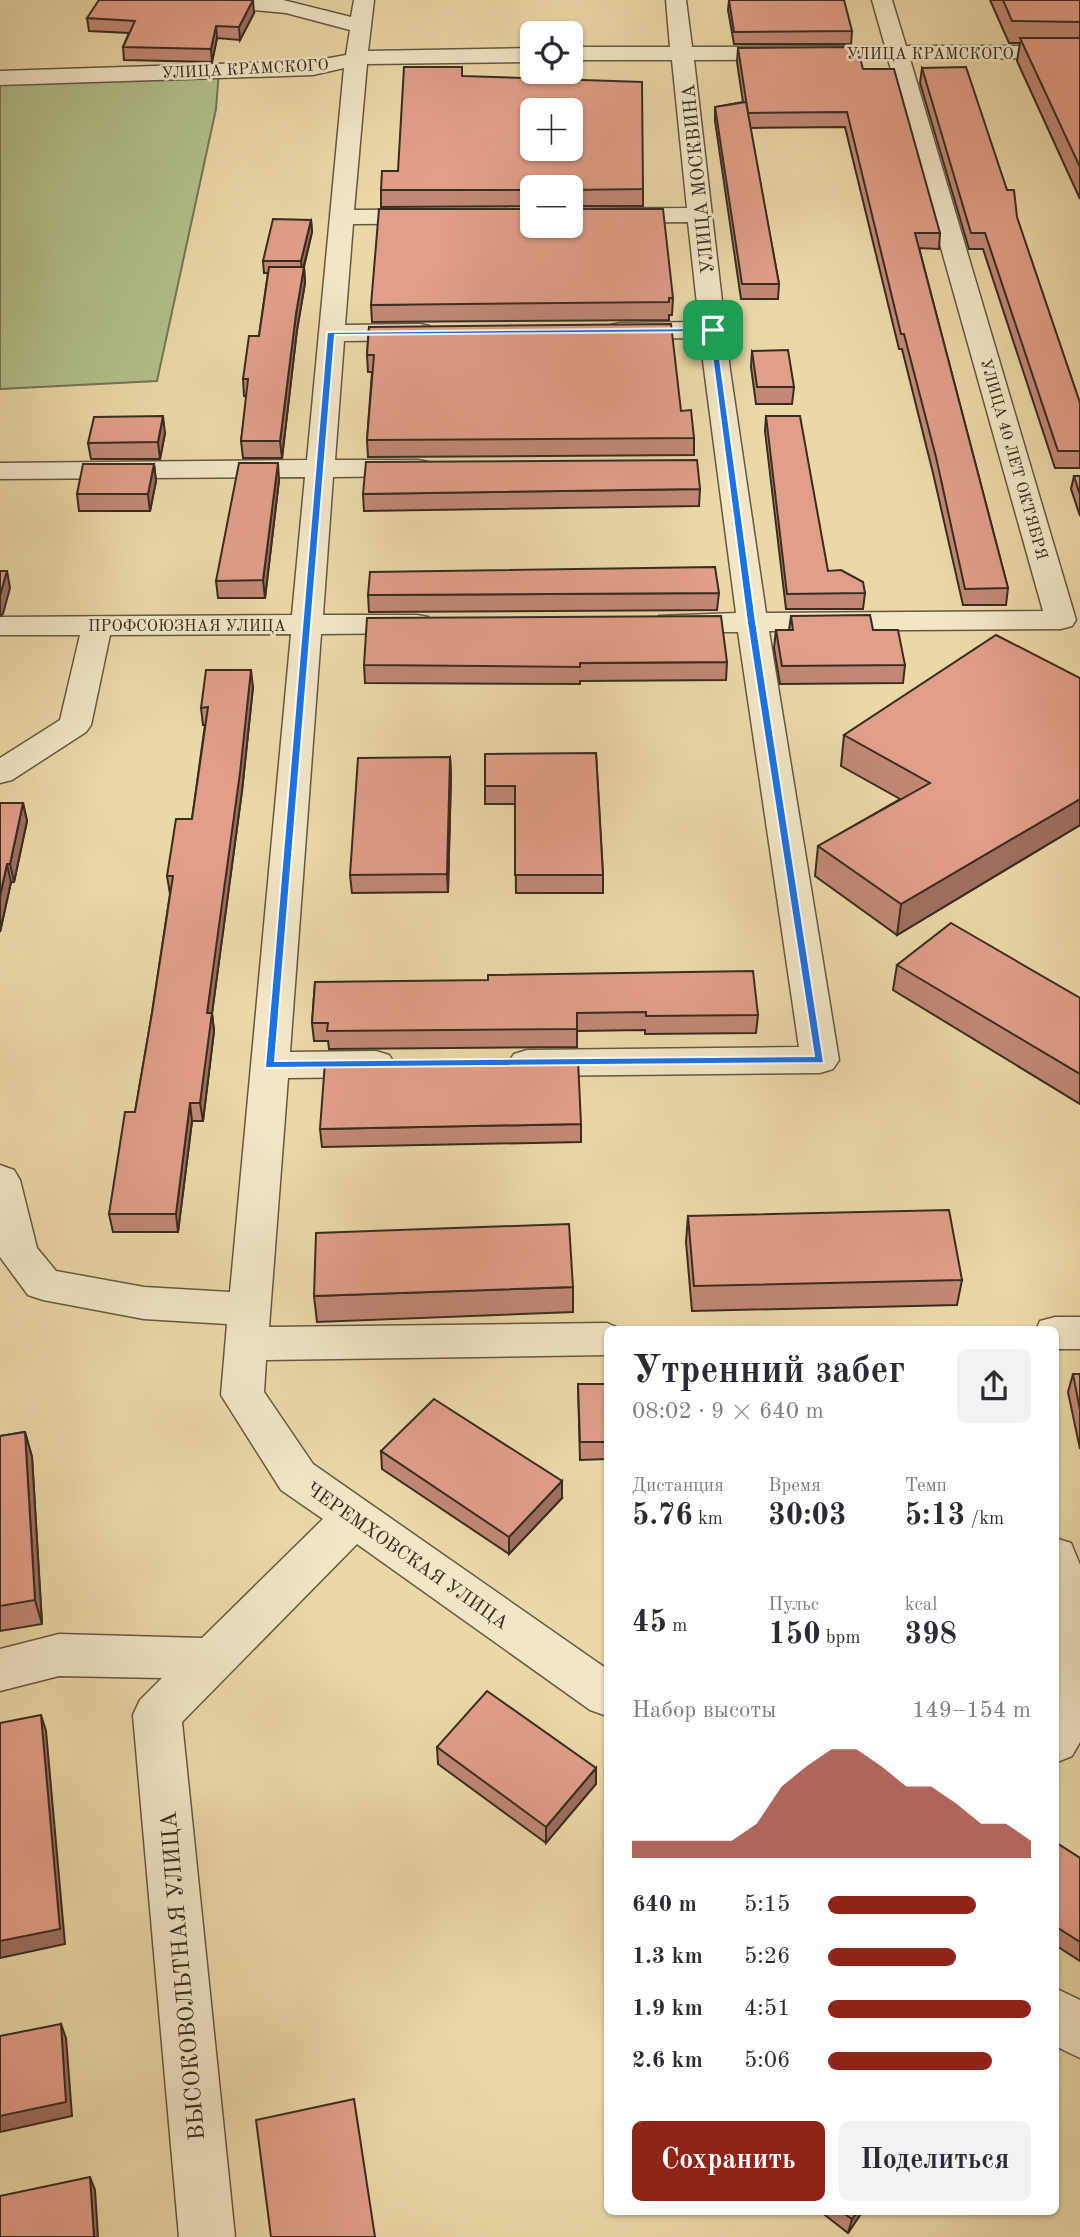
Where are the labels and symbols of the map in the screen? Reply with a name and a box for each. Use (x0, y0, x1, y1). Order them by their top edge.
street label: УЛИЦА КРАМСКОГО (846, 47, 1014, 63)
street label: УЛИЦА КРАМСКОГО (161, 58, 329, 82)
street label: УЛИЦА МОСКВИНА (680, 83, 719, 274)
pin (683, 300, 743, 360)
street label: УЛИЦА 40 ЛЕТ ОКТЯБРЯ (977, 357, 1049, 562)
street label: ПРОФСОЮЗНАЯ УЛИЦА (88, 619, 286, 635)
street label: ЧЕРЕМХОВСКАЯ УЛИЦА (302, 1480, 511, 1634)
street label: ВЫСОКОВОЛЬТНАЯ УЛИЦА (158, 1810, 209, 2141)

